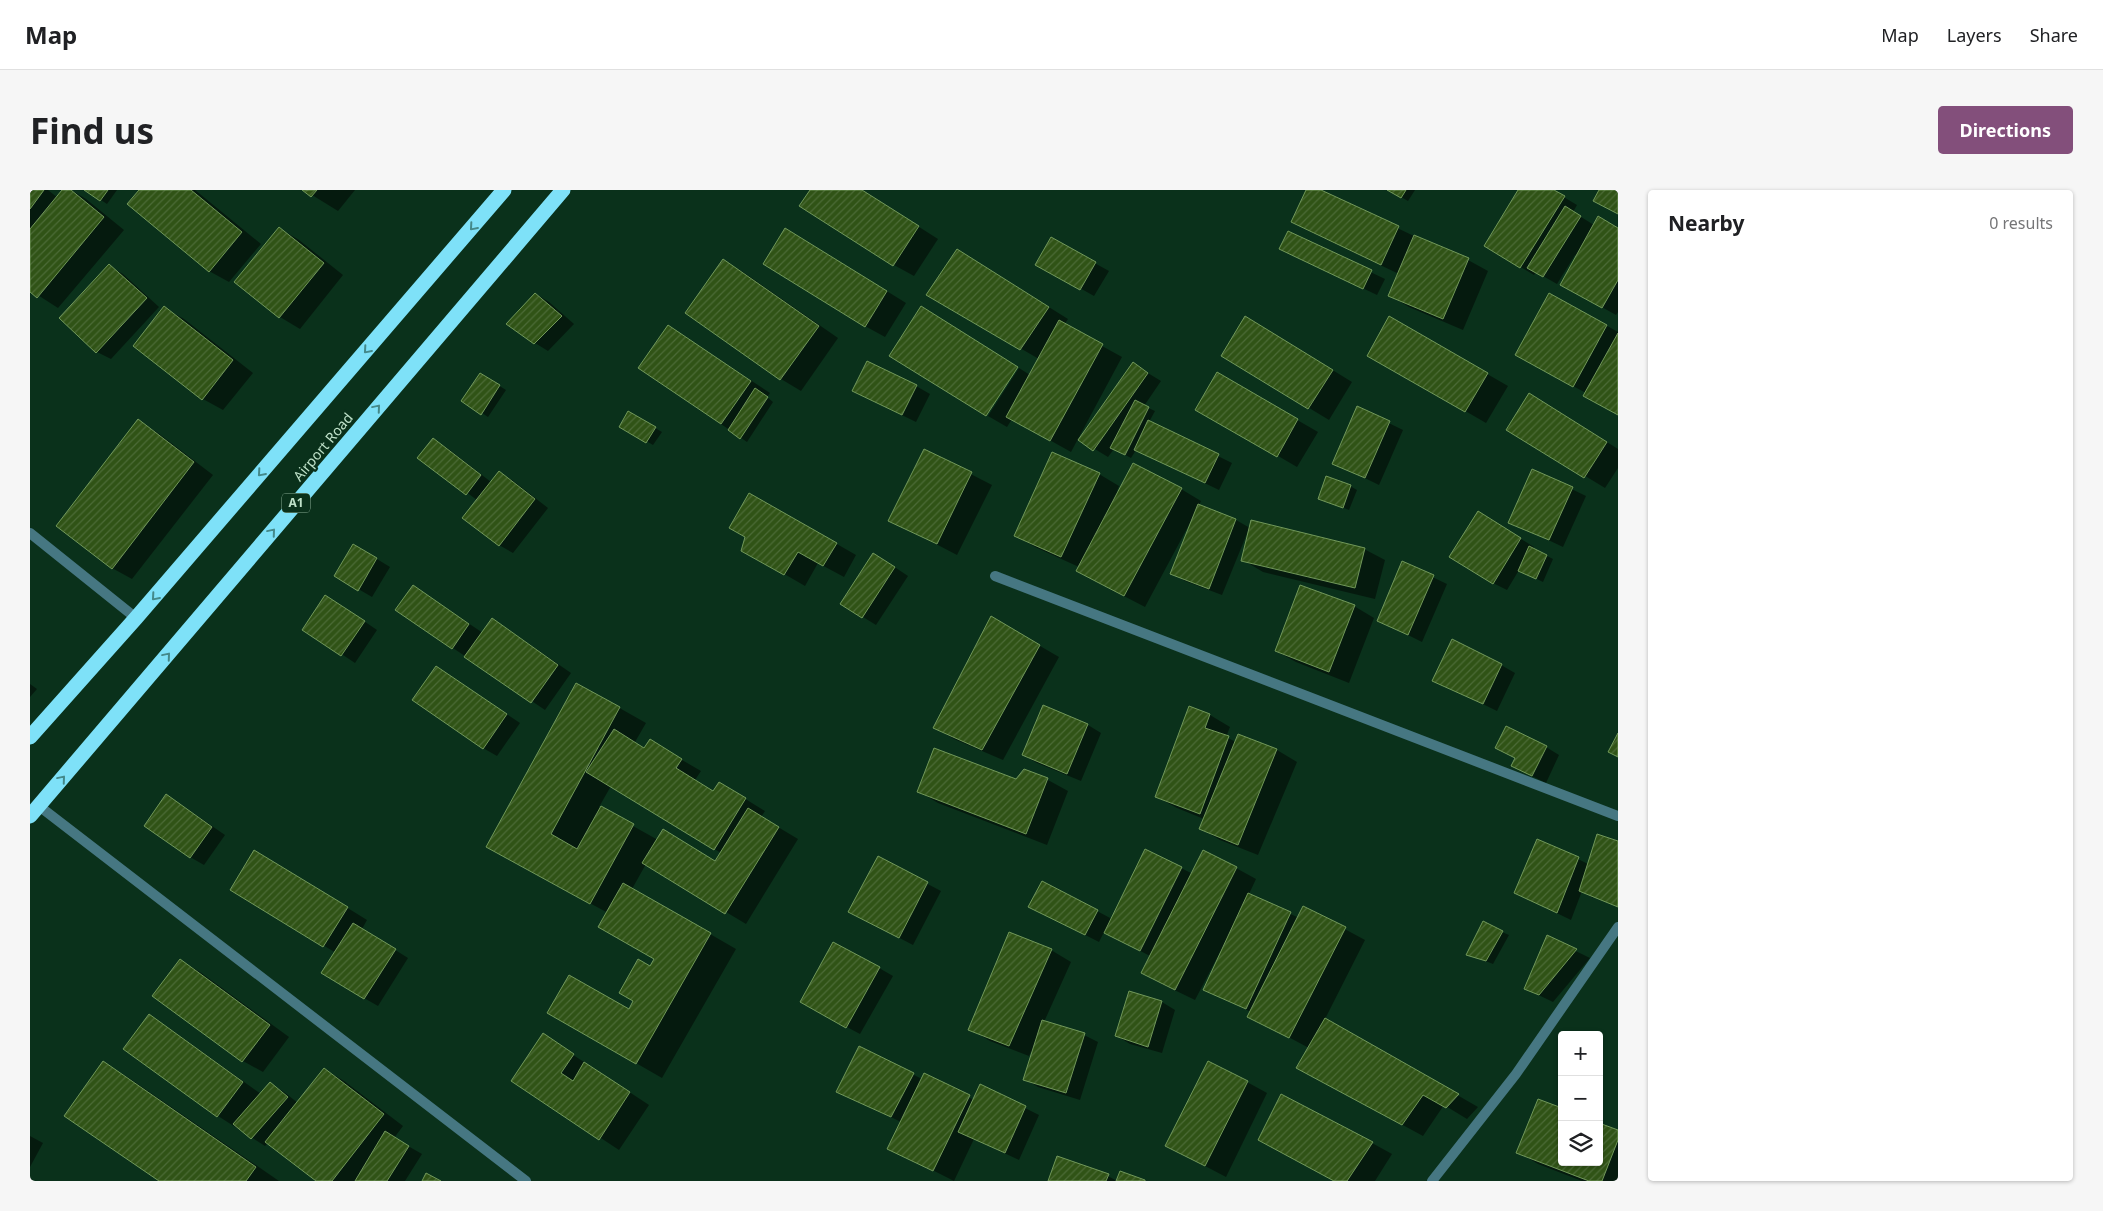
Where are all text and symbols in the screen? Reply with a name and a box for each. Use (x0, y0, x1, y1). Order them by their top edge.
text: Map (25, 18, 77, 51)
text: Map (1881, 23, 1919, 47)
text: Layers (1947, 23, 2002, 47)
text: Share (2030, 23, 2078, 47)
button: Directions (1938, 106, 2073, 154)
text: Find us (30, 107, 154, 154)
text: Nearby (1668, 209, 1744, 237)
text: 0 results (1989, 212, 2053, 234)
one-way arrow (470, 221, 478, 230)
one-way arrow (363, 345, 372, 354)
one-way arrow (372, 405, 380, 414)
street label: Airport Road (288, 409, 357, 485)
one-way arrow (258, 468, 267, 477)
road number: A1 (282, 494, 310, 512)
one-way arrow (266, 528, 275, 537)
one-way arrow (152, 591, 161, 600)
one-way arrow (161, 652, 170, 661)
one-way arrow (56, 776, 65, 785)
map controls (1558, 1031, 1603, 1166)
button: + (1558, 1031, 1603, 1076)
button: − (1558, 1076, 1603, 1121)
button: layers (1558, 1121, 1603, 1166)

